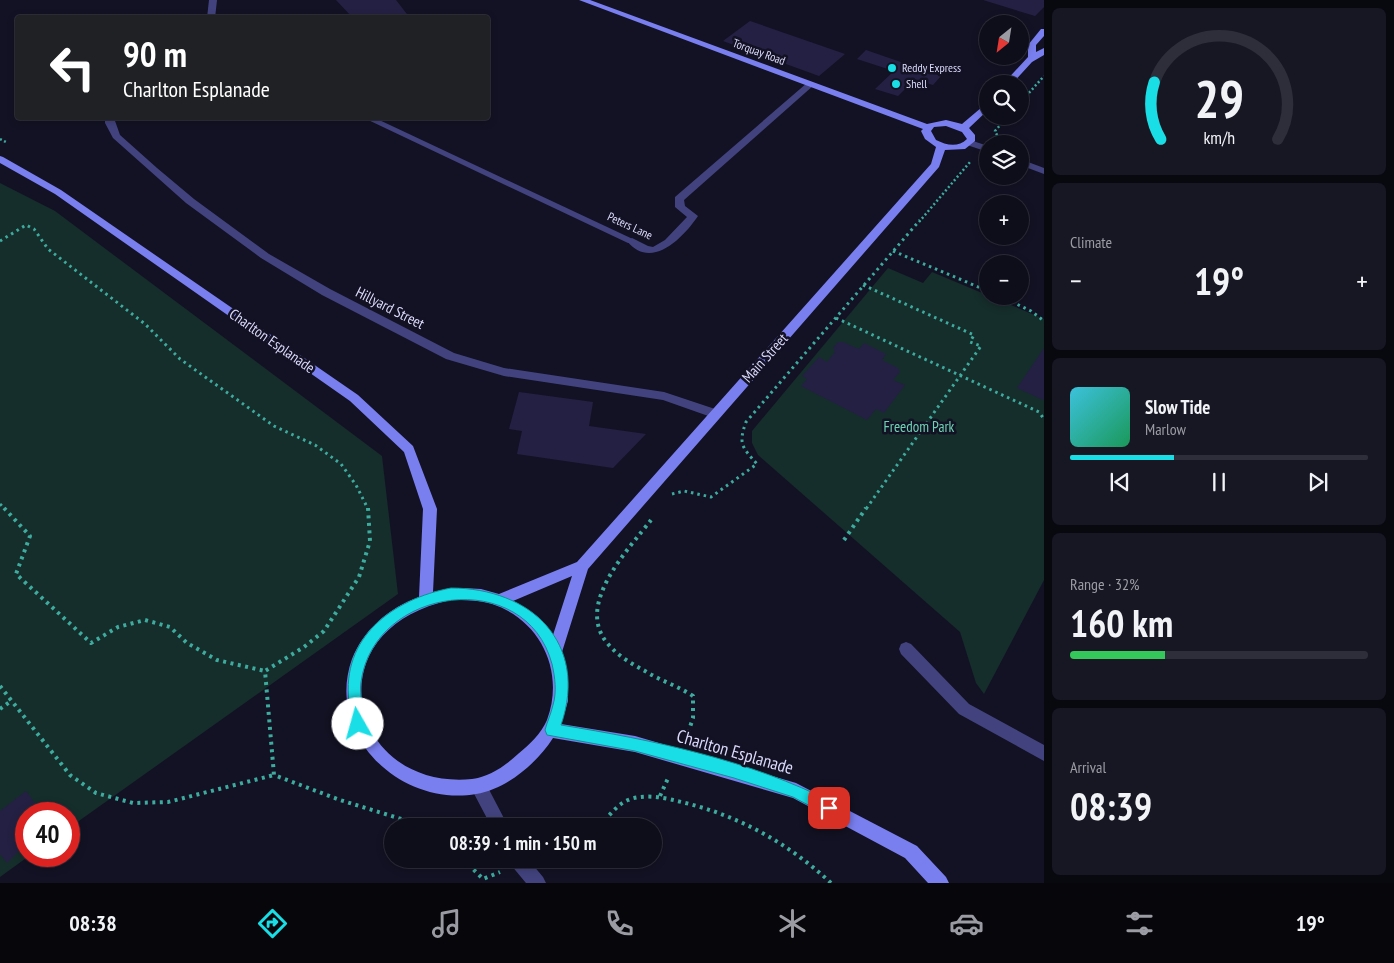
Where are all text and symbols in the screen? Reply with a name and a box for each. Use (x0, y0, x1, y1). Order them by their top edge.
north arrow (979, 15, 1029, 65)
map controls (979, 15, 1029, 305)
text: 90 m (123, 31, 187, 77)
icon: left (40, 35, 105, 100)
street label: Torquay Road (731, 35, 788, 68)
place label: Reddy Express (902, 60, 961, 75)
marker: Reddy Express (886, 62, 898, 74)
text: 29 (1194, 65, 1244, 132)
text: Charlton Esplanade (123, 75, 270, 103)
button: search (979, 75, 1029, 125)
place label: Shell (906, 76, 927, 91)
marker: Shell (890, 78, 902, 90)
text: km/h (1203, 126, 1235, 149)
button: layers (979, 135, 1029, 185)
button: + (979, 195, 1029, 245)
street label: Peters Lane (605, 209, 655, 242)
text: Climate (1070, 232, 1112, 252)
button: − (979, 255, 1029, 305)
text: 19° (1194, 256, 1244, 305)
text: − (1070, 262, 1082, 299)
text: + (1356, 262, 1368, 299)
street label: Hillyard Street (353, 282, 428, 333)
street label: Charlton Esplanade (226, 304, 319, 377)
street label: Main Street (738, 329, 792, 386)
text: Slow Tide (1145, 395, 1210, 419)
park label: Freedom Park (884, 417, 955, 436)
text: Marlow (1145, 419, 1186, 439)
icon: previous (1106, 468, 1134, 496)
icon: pause (1205, 468, 1233, 496)
icon: next (1304, 468, 1332, 496)
text: Range · 32% (1070, 574, 1139, 594)
text: 160 km (1070, 598, 1173, 647)
position arrow (331, 697, 383, 749)
street label: Charlton Esplanade (674, 724, 796, 779)
text: Arrival (1070, 757, 1106, 777)
text: 08:39 (1070, 781, 1152, 830)
pin (808, 787, 850, 829)
icon: arrive (815, 794, 843, 822)
speed limit sign: 40 (15, 802, 80, 867)
text: 08:39 · 1 min · 150 m (450, 831, 596, 855)
icon: directions (255, 906, 290, 941)
icon: music (429, 906, 464, 941)
icon: phone (602, 906, 637, 941)
icon: climate (775, 906, 810, 941)
icon: car (949, 906, 984, 941)
icon: filters (1122, 906, 1157, 941)
text: 08:38 (69, 909, 117, 937)
text: 19° (1296, 909, 1325, 937)

